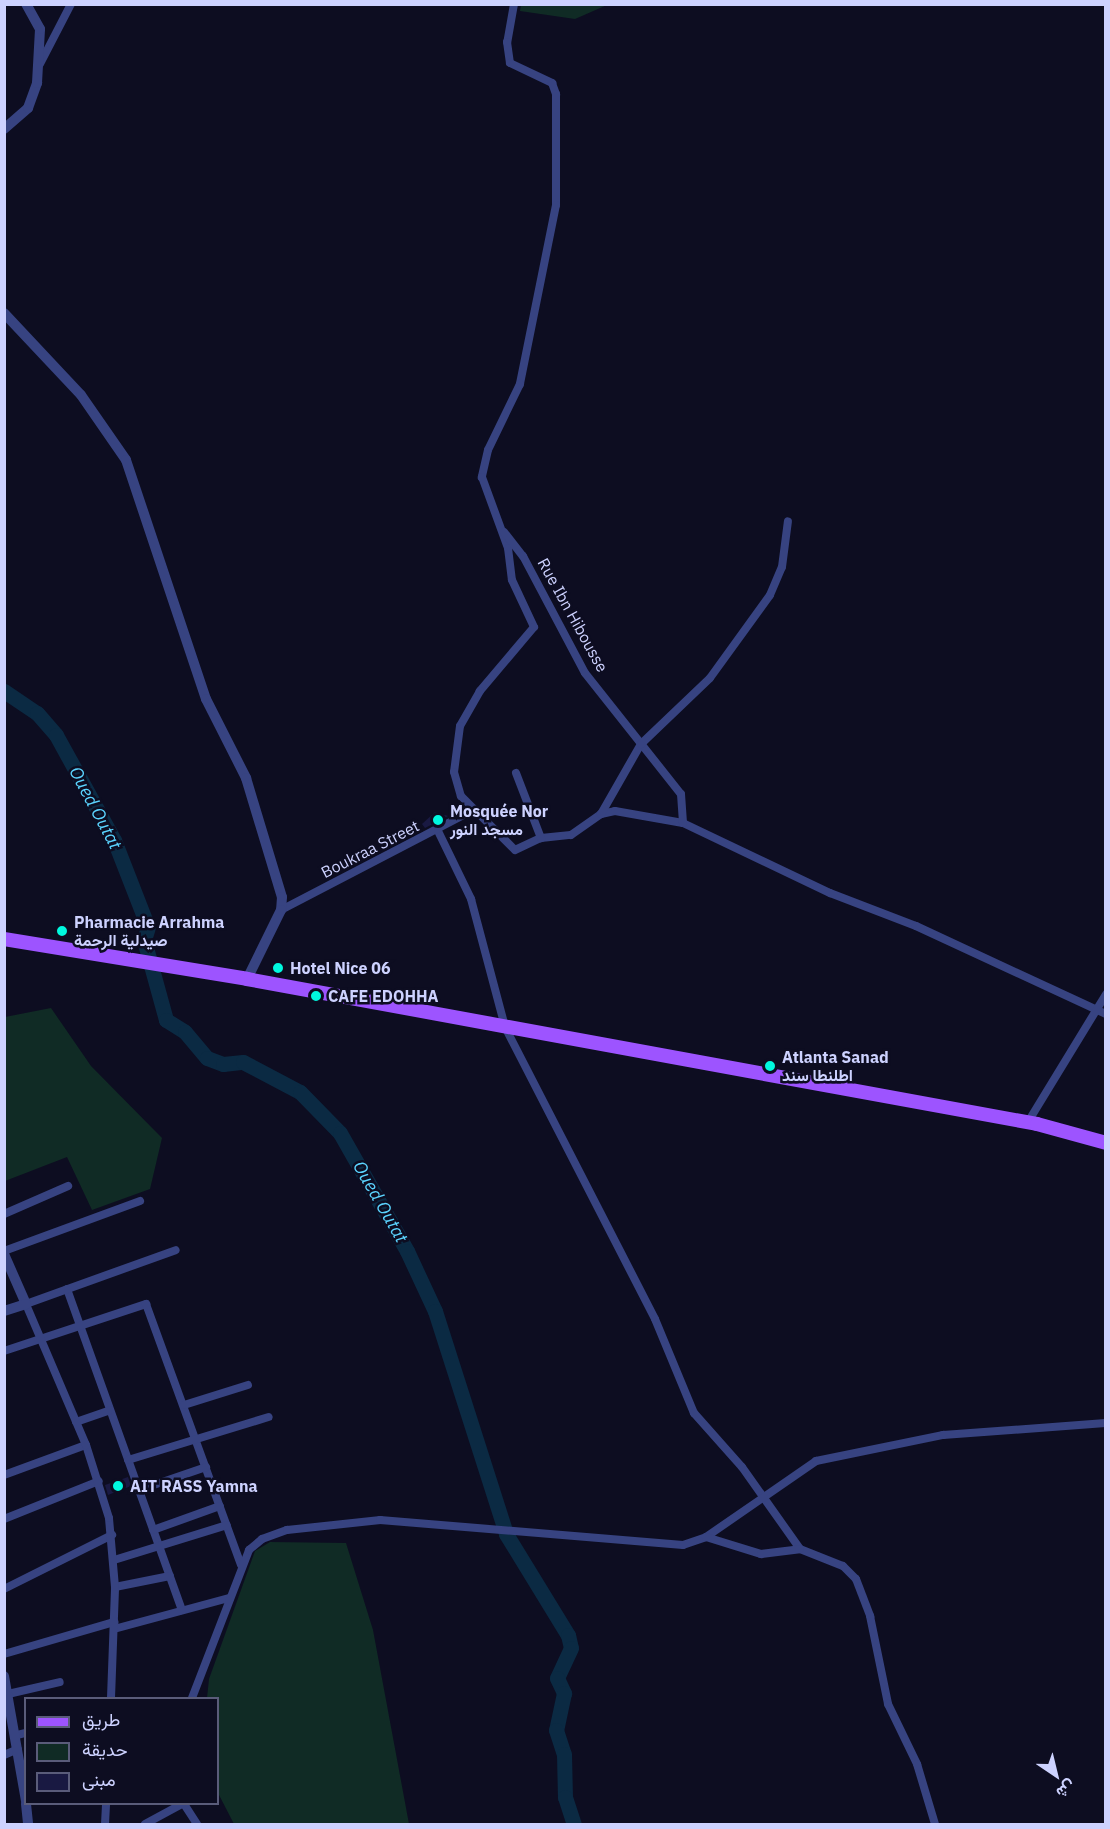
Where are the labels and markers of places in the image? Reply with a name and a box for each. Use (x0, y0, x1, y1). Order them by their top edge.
place label: Mosquée Nor مسجد النور (450, 801, 548, 839)
marker: Mosquée Nor مسجد النور (431, 813, 445, 827)
place label: Pharmacie Arrahma صيدلية الرحمة (74, 912, 224, 950)
marker: Pharmacie Arrahma صيدلية الرحمة (55, 924, 69, 938)
place label: Hotel Nice 06 (290, 958, 391, 978)
marker: Hotel Nice 06 (271, 961, 285, 975)
place label: CAFE EDOHHA (328, 986, 439, 1006)
marker: CAFE EDOHHA (309, 989, 323, 1003)
place label: Atlanta Sanad اطلنطا سند (782, 1047, 889, 1085)
marker: Atlanta Sanad اطلنطا سند (763, 1059, 777, 1073)
place label: AIT RASS Yamna (130, 1476, 258, 1496)
marker: AIT RASS Yamna (111, 1479, 125, 1493)

